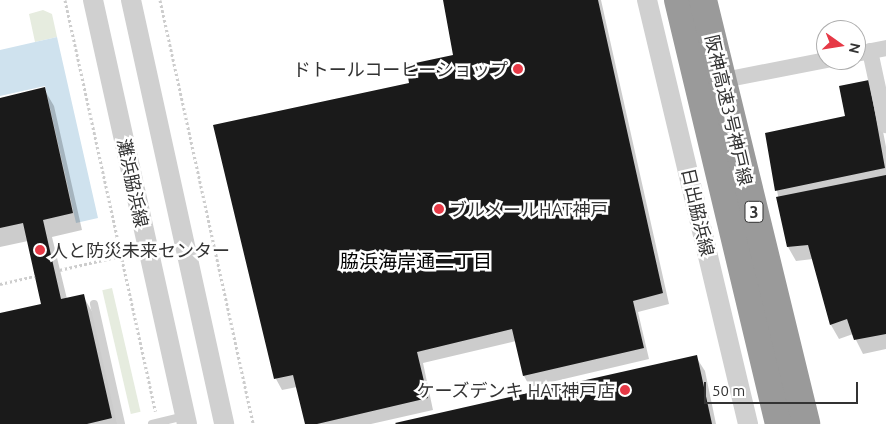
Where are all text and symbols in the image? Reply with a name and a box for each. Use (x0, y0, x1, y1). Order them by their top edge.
north arrow (816, 20, 866, 70)
street label: 阪神高速3号神戸線 (701, 32, 757, 188)
text: N (846, 41, 864, 55)
place label: ドトールコーヒーショップ (292, 58, 508, 80)
marker: ドトールコーヒーショップ (512, 63, 524, 75)
street label: 灘浜脇浜線 (113, 137, 153, 229)
street label: 日出脇浜線 (677, 166, 719, 258)
place label: ブルメールHAT神戸 (449, 198, 608, 220)
road number: 3 (744, 198, 764, 226)
marker: ブルメールHAT神戸 (433, 203, 445, 215)
place label: 人と防災未来センター (50, 239, 230, 261)
marker: 人と防災未来センター (34, 244, 46, 256)
district label: 脇浜海岸通二丁目 (340, 251, 492, 273)
scale bar (706, 372, 860, 404)
place label: ケーズデンキ HAT神戸店 (416, 379, 615, 401)
text: 50 m (712, 382, 745, 399)
marker: ケーズデンキ HAT神戸店 (619, 384, 631, 396)

